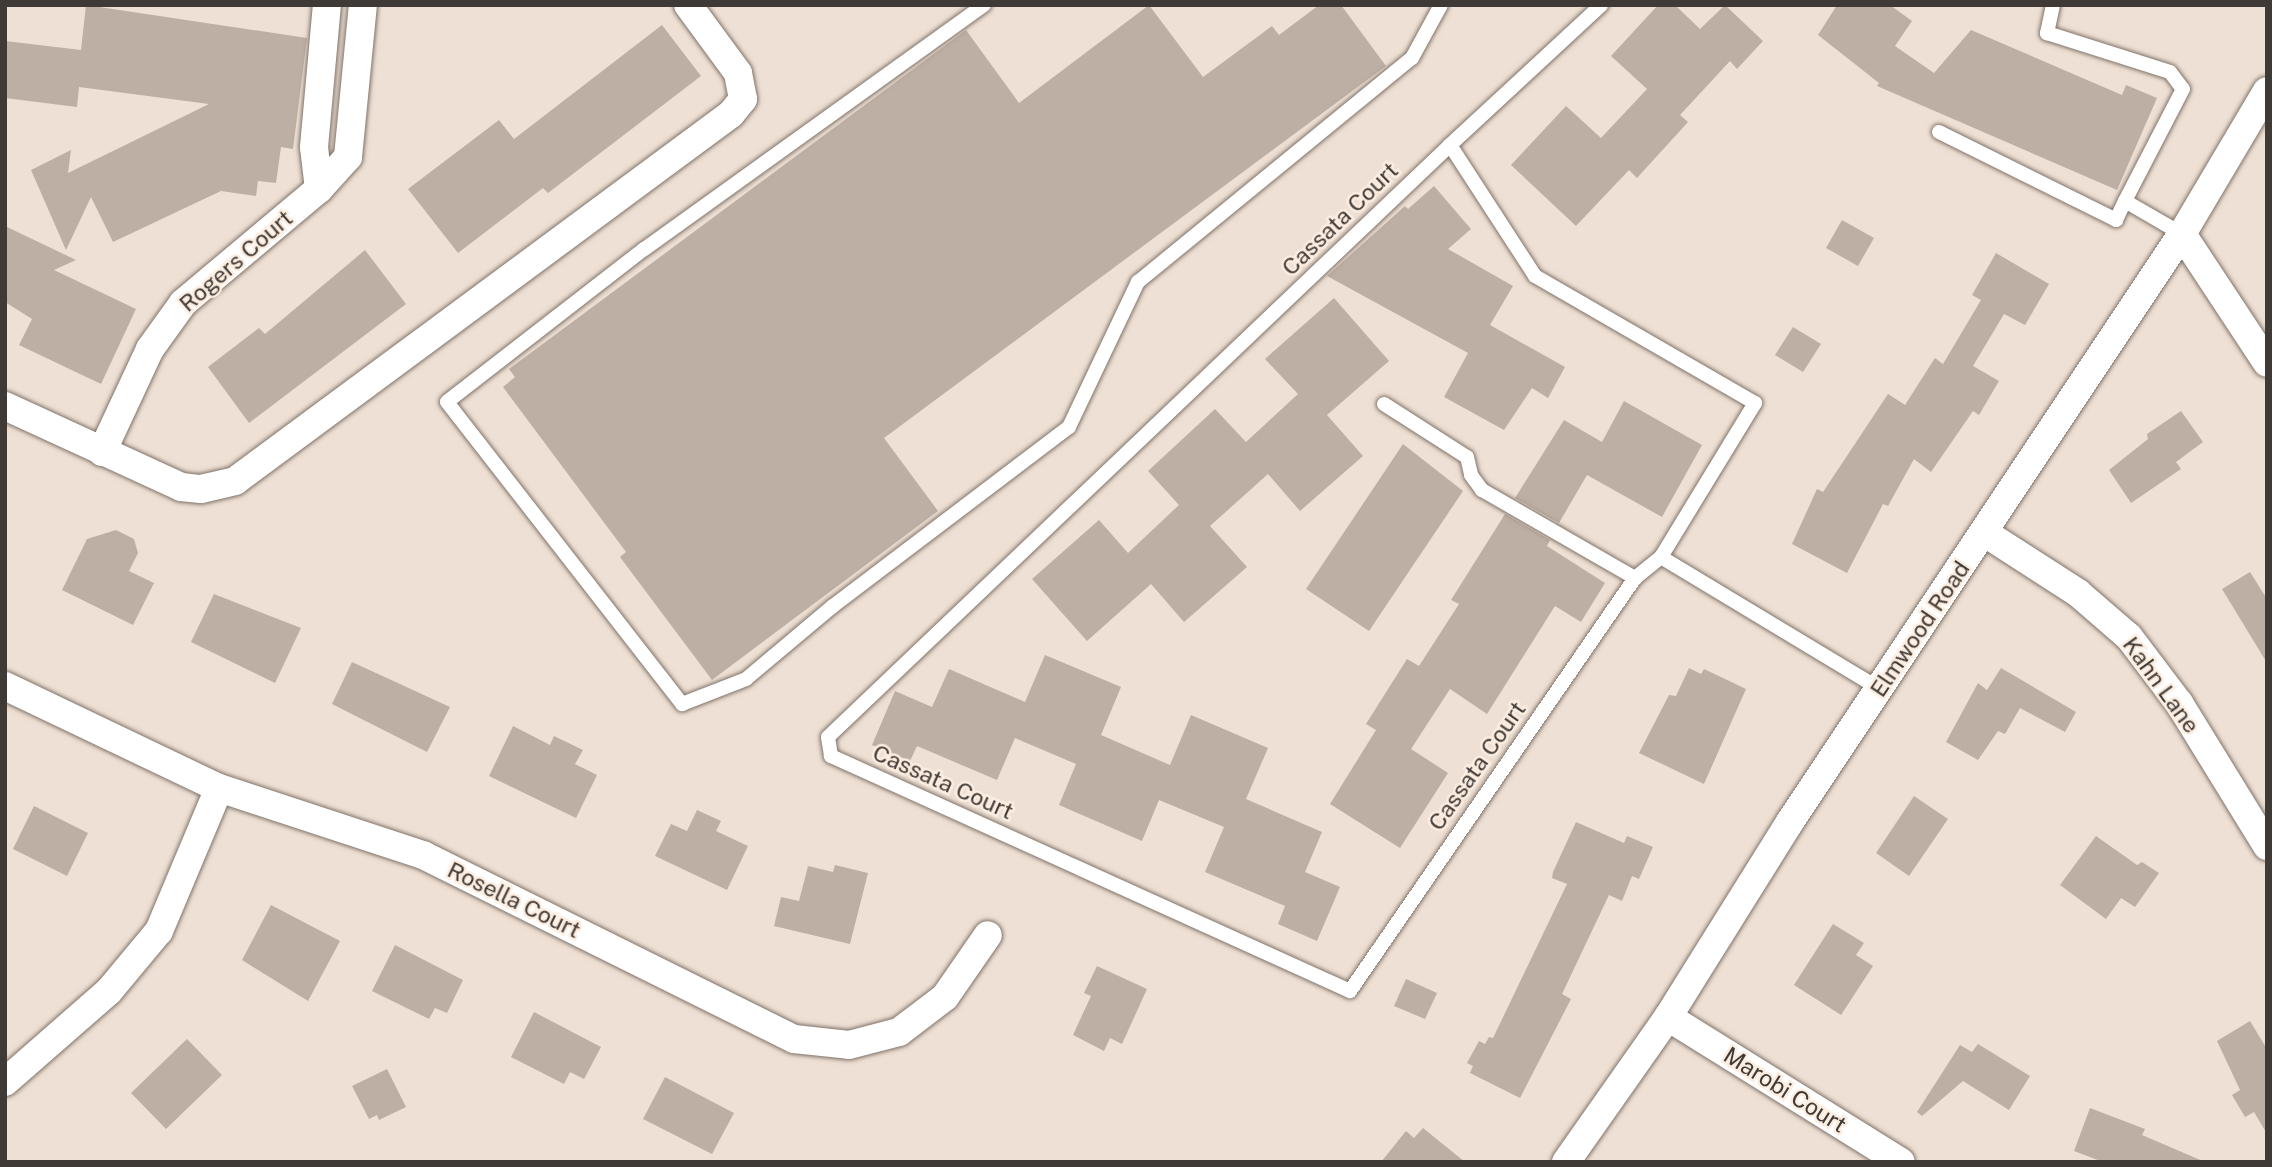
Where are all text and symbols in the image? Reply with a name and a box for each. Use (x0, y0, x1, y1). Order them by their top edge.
street label: Cassata Court (1276, 157, 1404, 281)
street label: Rogers Court (174, 204, 298, 318)
street label: Elmwood Road (1864, 556, 1976, 702)
street label: Kahn Lane (2117, 631, 2205, 739)
street label: Cassata Court (1422, 696, 1532, 836)
street label: Cassata Court (868, 739, 1018, 825)
street label: Rosella Court (443, 856, 585, 944)
street label: Marobi Court (1718, 1041, 1852, 1139)

